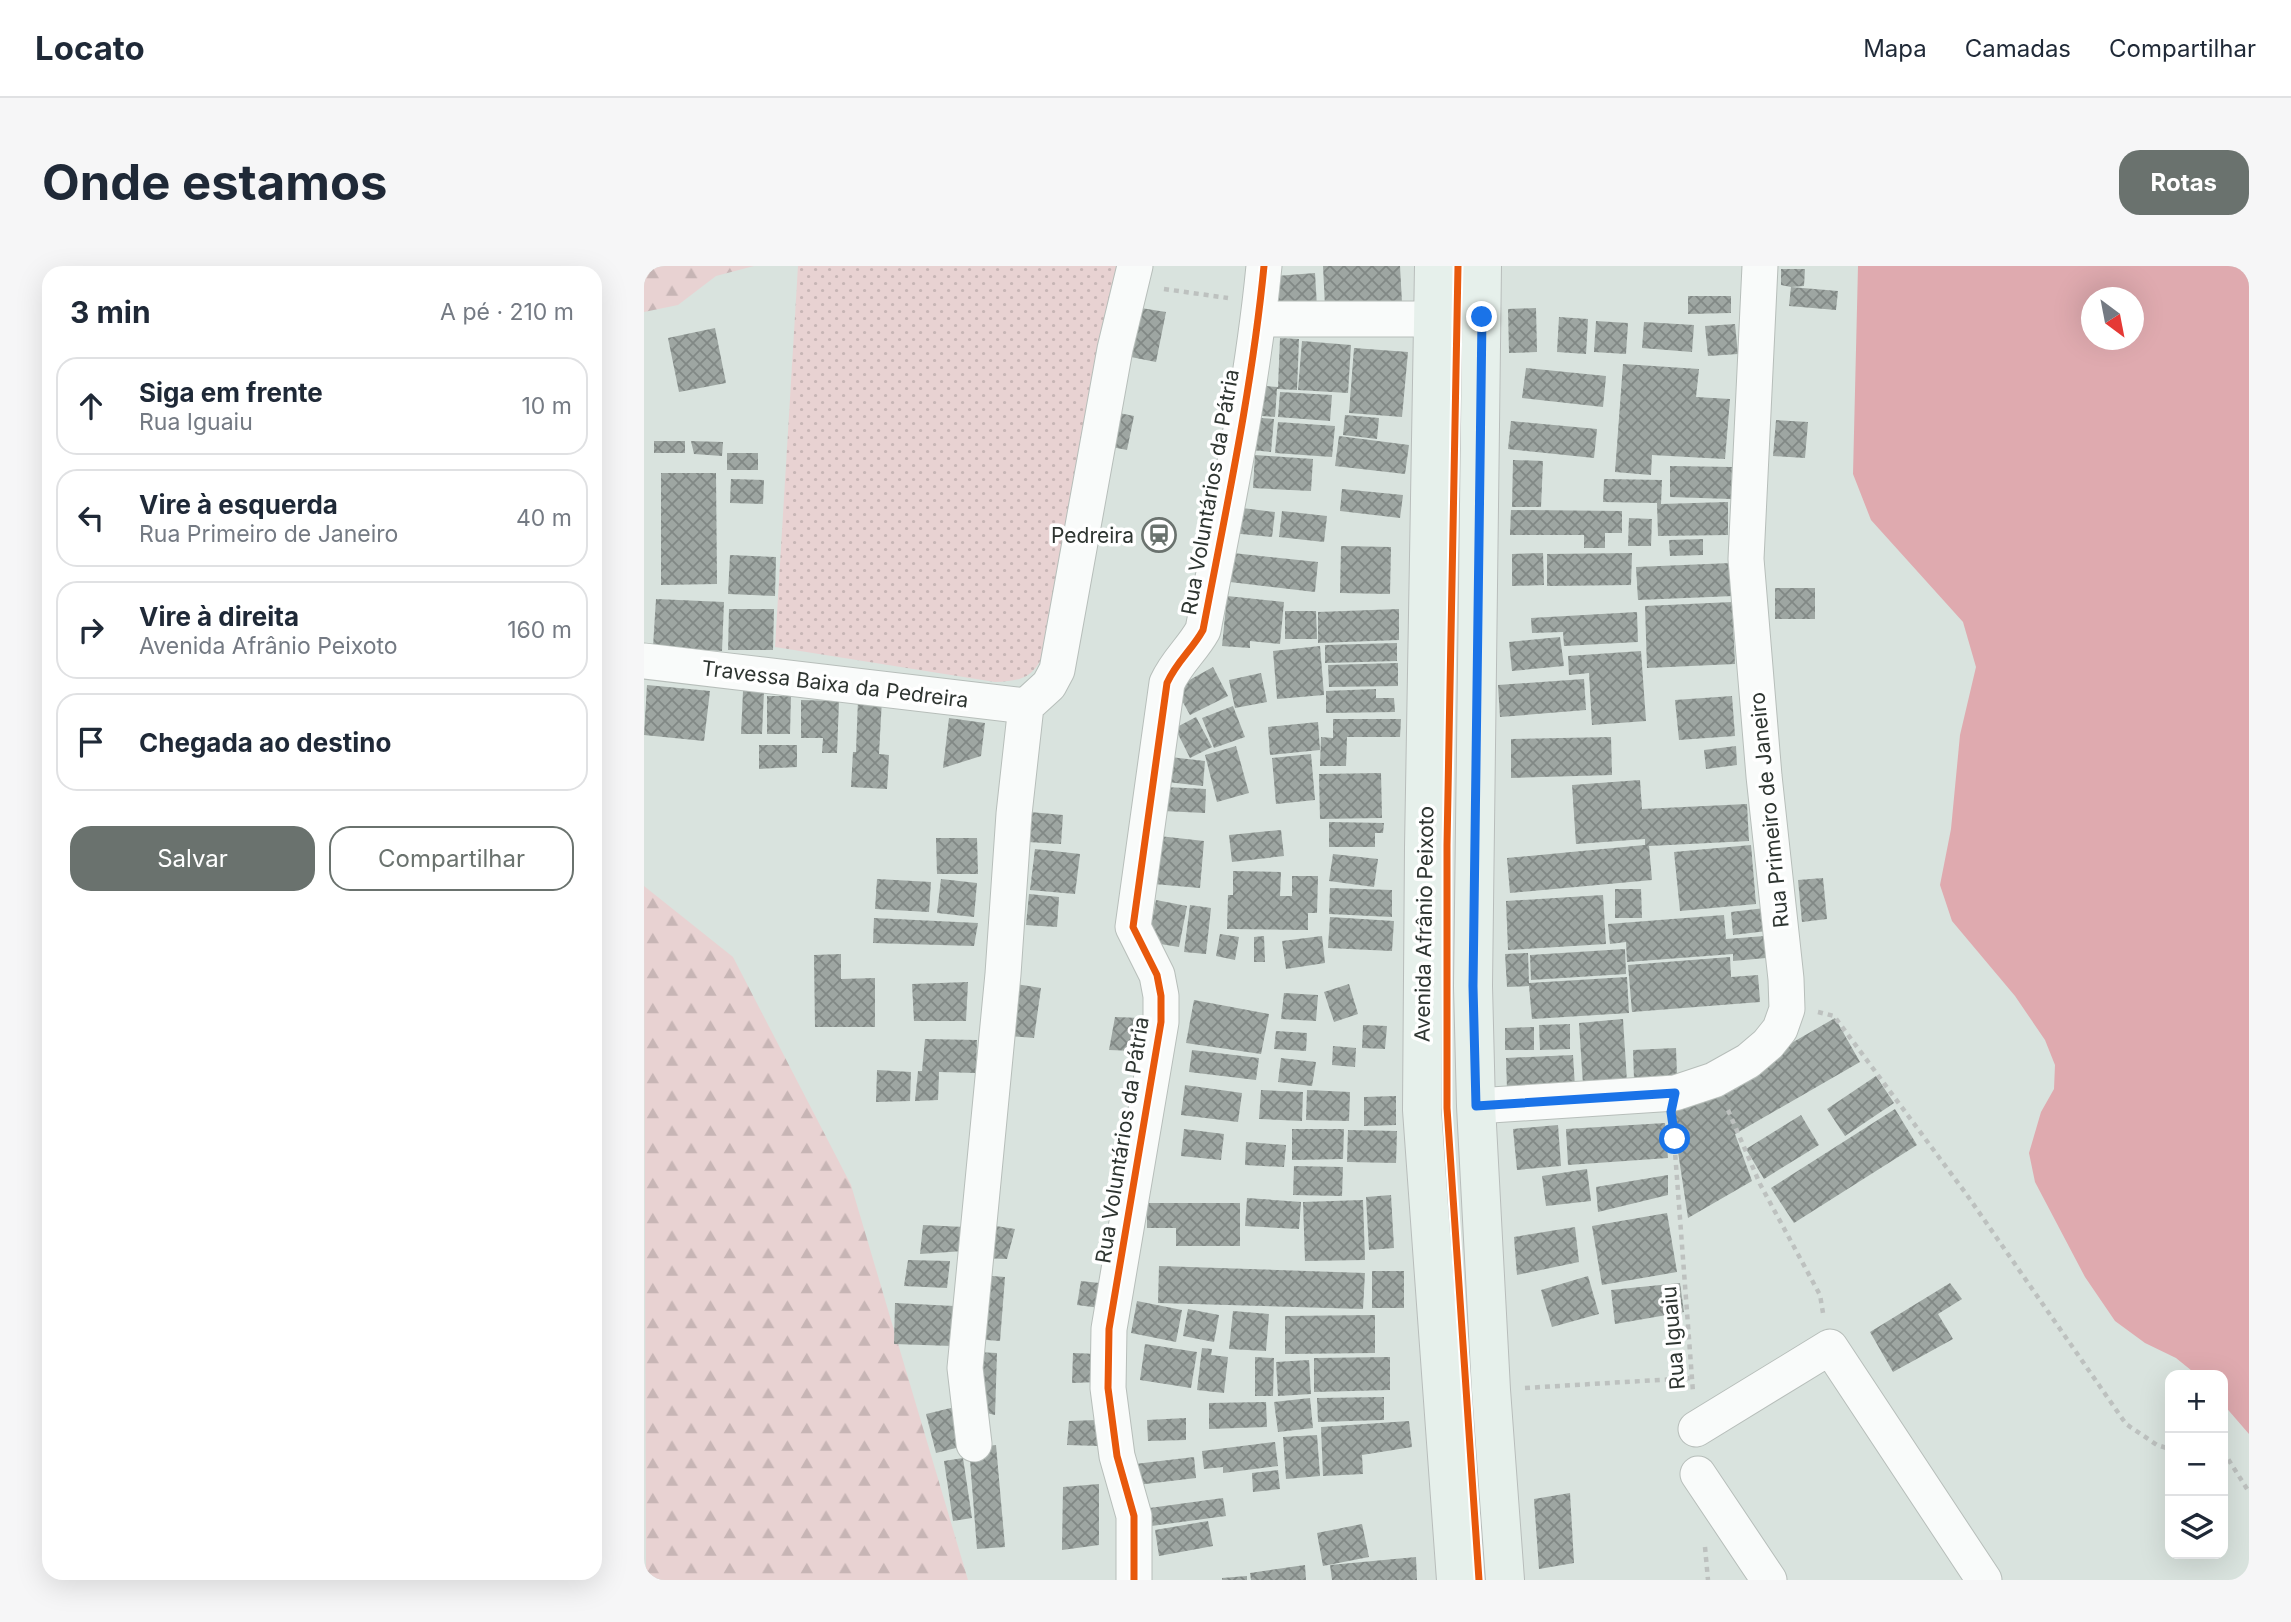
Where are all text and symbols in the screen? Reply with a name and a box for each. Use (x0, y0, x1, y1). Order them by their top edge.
text: Locato (35, 28, 145, 68)
text: Mapa (1863, 34, 1927, 63)
text: Camadas (1965, 34, 2071, 63)
text: Compartilhar (2109, 34, 2256, 63)
button: Rotas (2119, 150, 2249, 215)
text: Onde estamos (42, 153, 387, 212)
north arrow (2081, 287, 2144, 350)
text: 3 min (70, 294, 151, 330)
text: A pé · 210 m (440, 298, 574, 326)
route end (1466, 301, 1497, 332)
street label: Rua Voluntários da Pátria (1176, 367, 1244, 617)
text: Siga em frente (139, 377, 323, 408)
icon: ahead (72, 387, 110, 425)
text: 10 m (522, 392, 572, 420)
text: Rua Iguaiu (139, 408, 253, 436)
text: Vire à esquerda (139, 489, 338, 520)
icon: left (72, 499, 110, 537)
text: 40 m (516, 504, 572, 532)
station icon: Pedreira (1140, 516, 1178, 554)
text: Rua Primeiro de Janeiro (139, 520, 398, 548)
place label: Pedreira (1051, 523, 1134, 548)
text: Vire à direita (139, 601, 299, 632)
icon: right (72, 611, 110, 649)
text: 160 m (507, 616, 572, 644)
text: Avenida Afrânio Peixoto (139, 632, 398, 660)
street label: Travessa Baixa da Pedreira (700, 655, 970, 713)
street label: Rua Primeiro de Janeiro (1744, 691, 1794, 929)
icon: arrive (72, 723, 110, 761)
text: Chegada ao destino (139, 727, 391, 758)
street label: Avenida Afrânio Peixoto (1409, 806, 1439, 1042)
button: Salvar (70, 826, 315, 891)
button: Compartilhar (329, 826, 574, 891)
street label: Rua Voluntários da Pátria (1090, 1015, 1154, 1265)
route start (1659, 1123, 1690, 1154)
street label: Rua Iguaiu (1656, 1285, 1690, 1391)
map controls (2165, 1370, 2228, 1559)
button: + (2165, 1370, 2228, 1433)
button: − (2165, 1433, 2228, 1496)
button: layers (2165, 1496, 2228, 1559)

